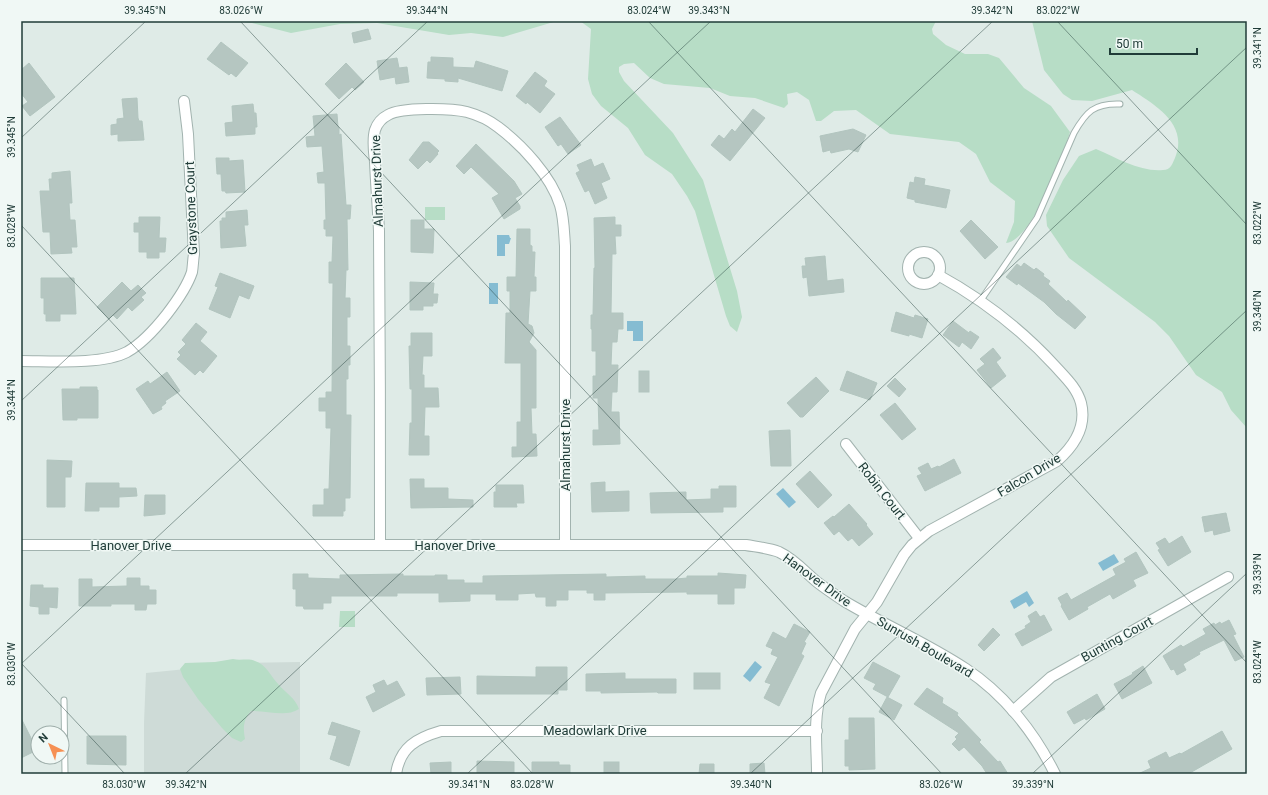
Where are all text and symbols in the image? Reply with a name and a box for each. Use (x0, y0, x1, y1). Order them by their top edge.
text: 39.345°N (124, 5, 166, 16)
text: 83.026°W (219, 5, 263, 16)
text: 39.344°N (406, 5, 448, 16)
text: 83.024°W (627, 5, 671, 16)
text: 39.343°N (688, 5, 730, 16)
text: 39.342°N (971, 5, 1013, 16)
text: 83.022°W (1036, 5, 1080, 16)
text: 39.341°N (1252, 27, 1263, 69)
scale bar (1110, 30, 1197, 56)
text: 50 m (1116, 37, 1143, 51)
text: 39.345°N (6, 116, 17, 158)
street label: Almahurst Drive (368, 135, 386, 227)
street label: Graystone Court (182, 161, 200, 255)
text: 83.022°W (1252, 201, 1263, 245)
text: 83.028°W (6, 204, 17, 248)
text: 39.340°N (1252, 290, 1263, 332)
text: 39.344°N (6, 379, 17, 421)
street label: Almahurst Drive (558, 399, 573, 491)
street label: Falcon Drive (995, 450, 1063, 500)
street label: Robin Court (855, 459, 909, 523)
street label: Hanover Drive (91, 538, 171, 553)
street label: Hanover Drive (415, 538, 495, 553)
street label: Hanover Drive (780, 550, 854, 610)
text: 39.339°N (1252, 553, 1263, 595)
street label: Sunrush Boulevard (874, 613, 976, 681)
street label: Bunting Court (1079, 613, 1155, 665)
text: 83.024°W (1252, 640, 1263, 684)
text: 83.030°W (6, 642, 17, 686)
street label: Meadowlark Drive (543, 723, 647, 738)
north arrow (30, 725, 70, 765)
text: N (36, 730, 51, 745)
text: 83.030°W (102, 779, 146, 790)
text: 39.342°N (165, 779, 207, 790)
text: 39.341°N (448, 779, 490, 790)
text: 83.028°W (510, 779, 554, 790)
text: 39.340°N (730, 779, 772, 790)
text: 83.026°W (919, 779, 963, 790)
text: 39.339°N (1012, 779, 1054, 790)

